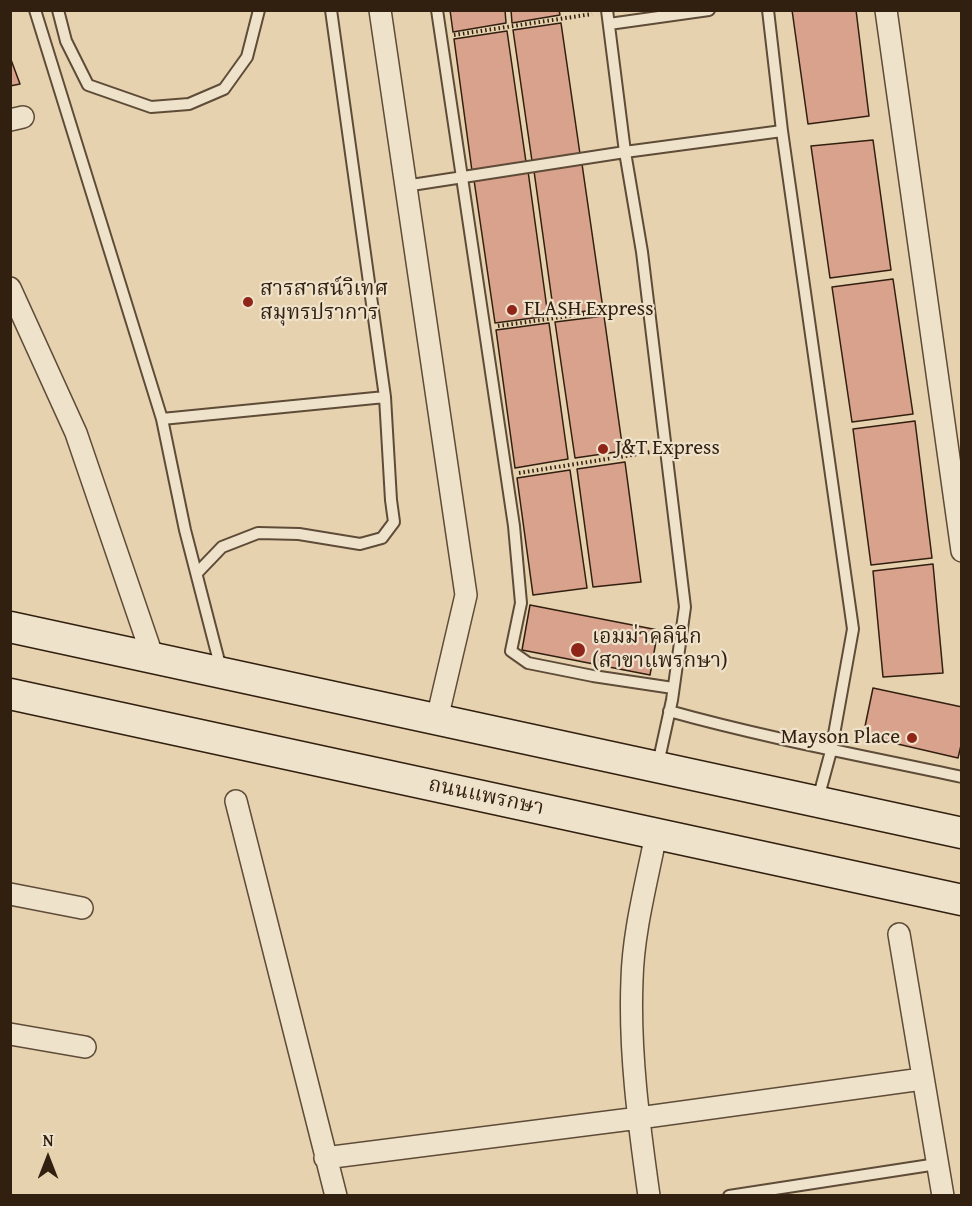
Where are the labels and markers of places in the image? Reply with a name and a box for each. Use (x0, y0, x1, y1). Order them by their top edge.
place label: สารสาสน์วิเทศ สมุทรปราการ (260, 277, 388, 327)
marker: สารสาสน์วิเทศ สมุทรปราการ (241, 295, 255, 309)
place label: FLASH Express (524, 297, 654, 323)
marker: FLASH Express (505, 303, 519, 317)
place label: J&T Express (615, 436, 720, 462)
marker: J&T Express (596, 442, 610, 456)
place label: เอมม่าคลินิก (สาขาแพรกษา) (592, 625, 728, 675)
marker: เอมม่าคลินิก (สาขาแพรกษา) (569, 641, 587, 659)
place label: Mayson Place (781, 725, 900, 751)
marker: Mayson Place (905, 731, 919, 745)

